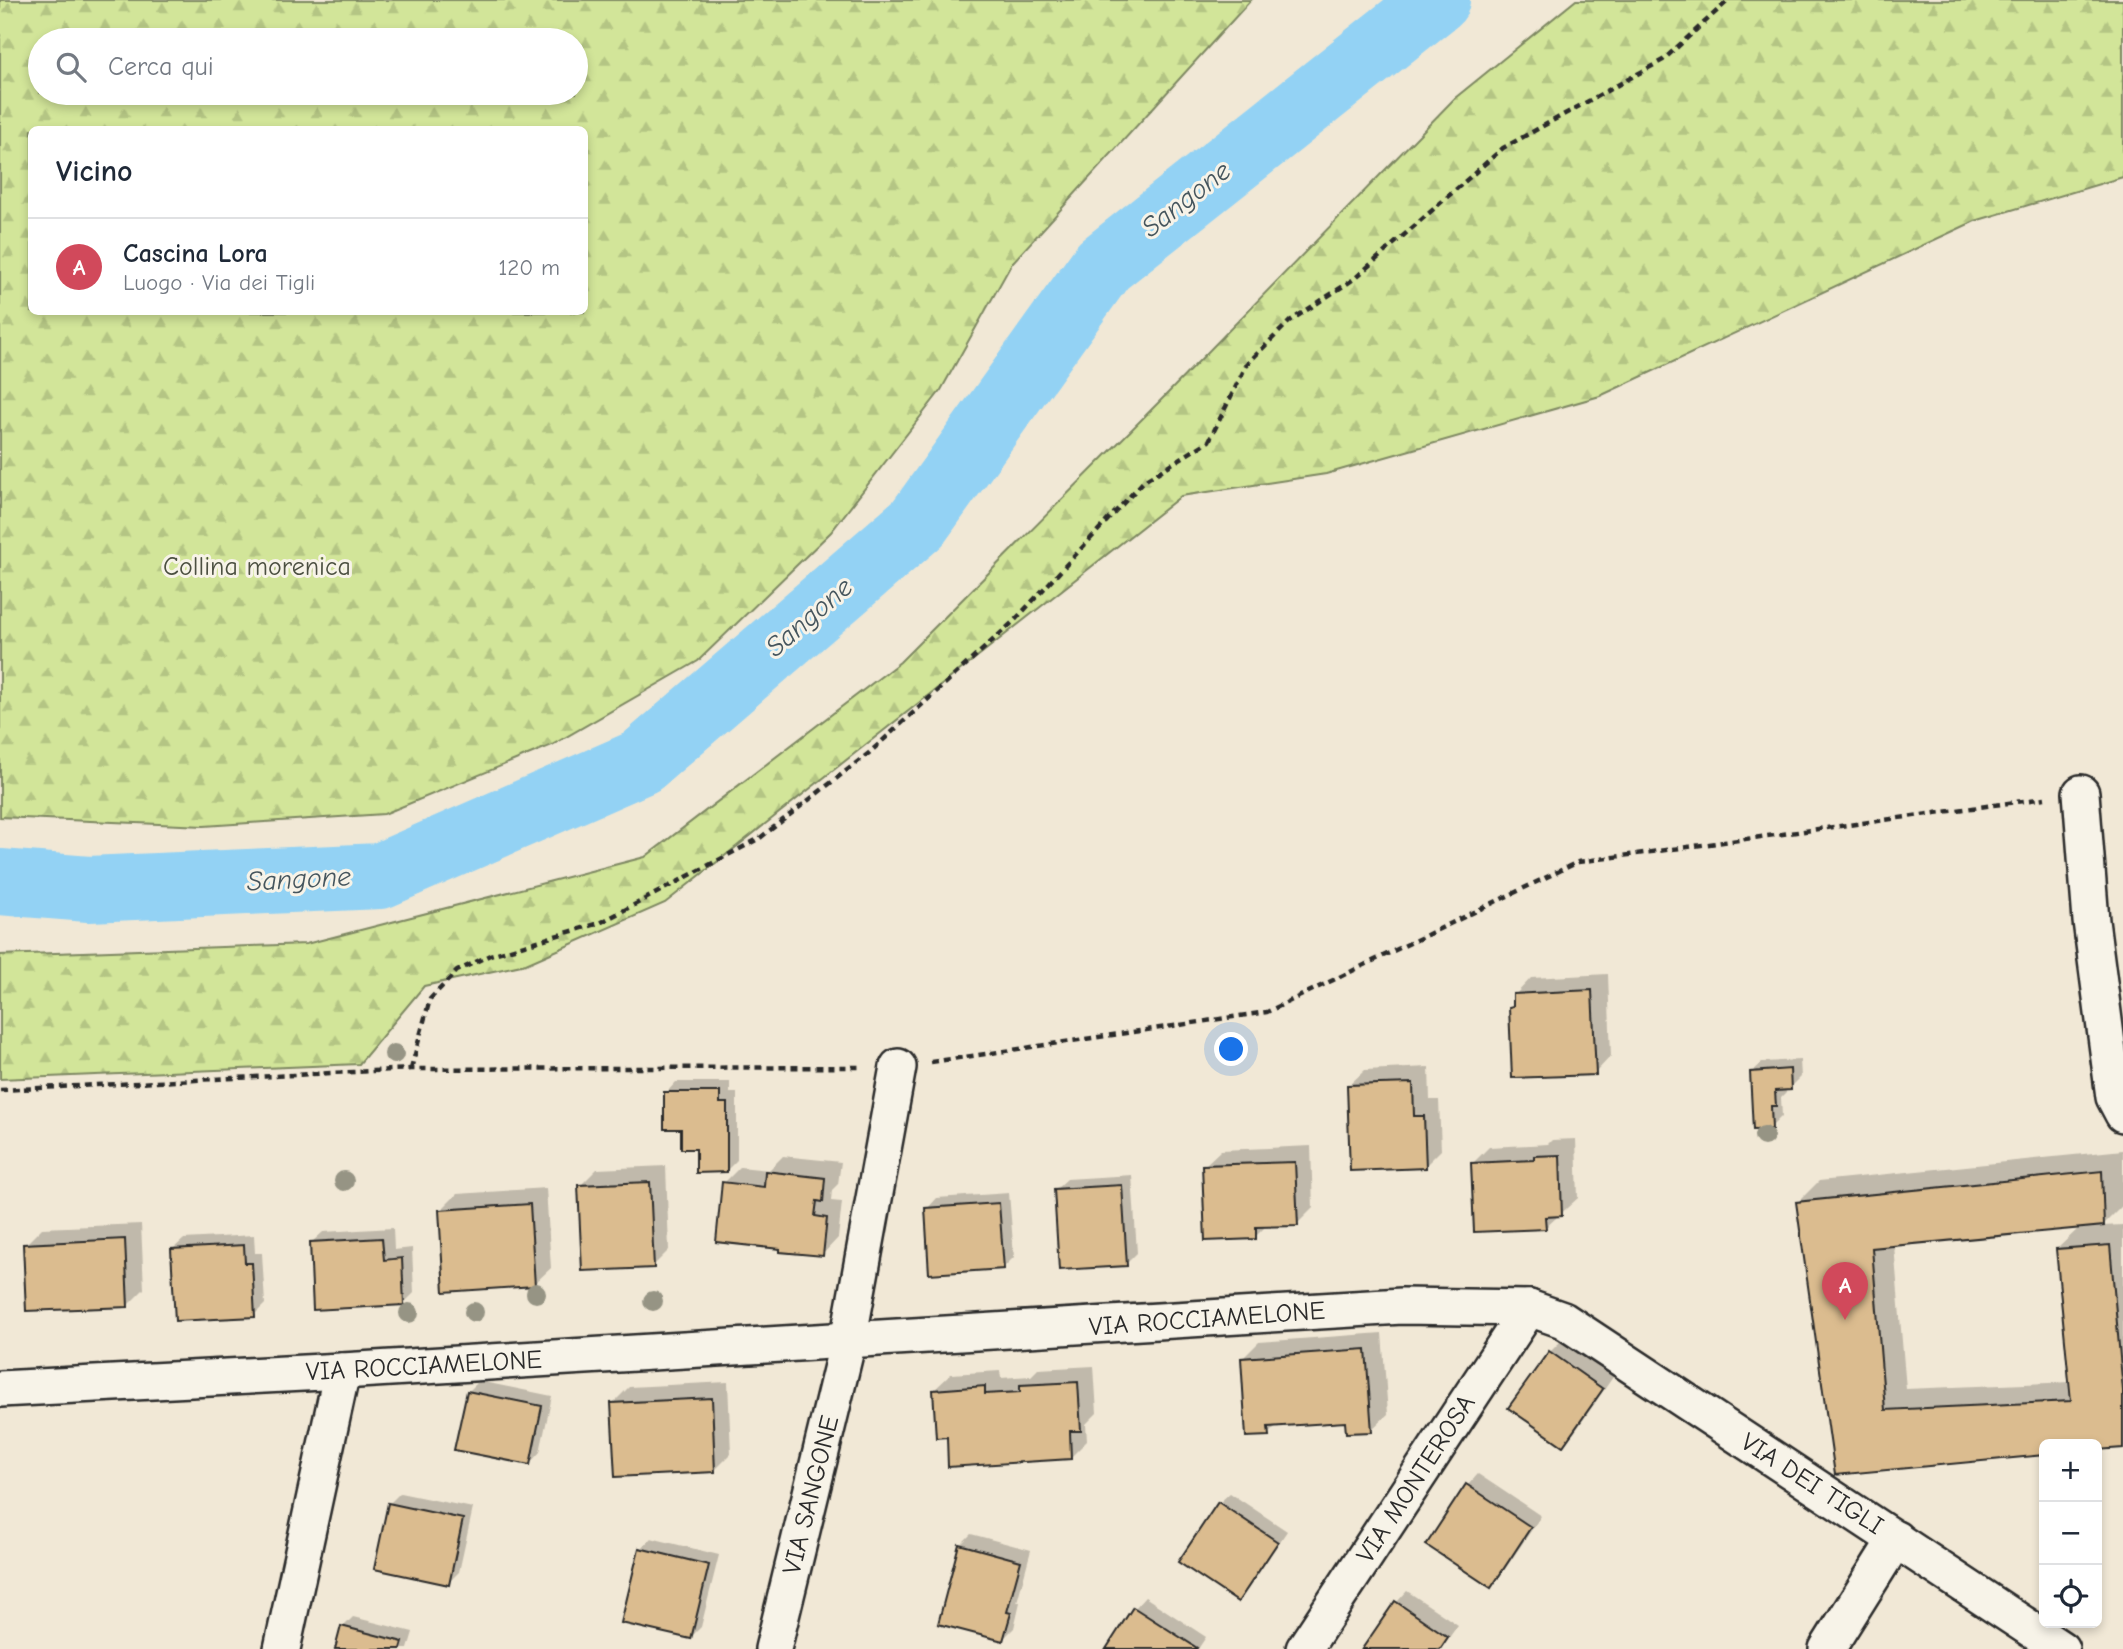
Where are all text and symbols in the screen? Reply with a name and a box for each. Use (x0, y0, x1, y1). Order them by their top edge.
search box (28, 28, 588, 105)
icon: search (52, 48, 90, 86)
text: Cerca qui (108, 52, 214, 82)
text: Vicino (56, 154, 133, 189)
water label: Sangone (1135, 154, 1237, 244)
text: Cascina Lora (123, 239, 268, 269)
text: A (73, 254, 85, 281)
text: 120 m (498, 254, 560, 281)
text: Luogo · Via dei Tigli (123, 269, 315, 296)
park label: Collina morenica (163, 552, 351, 582)
water label: Sangone (759, 571, 859, 663)
water label: Sangone (246, 860, 352, 898)
your location (1214, 1032, 1248, 1066)
pin: A (1822, 1262, 1868, 1320)
street label: VIA ROCCIAMELONE (1088, 1296, 1326, 1342)
street label: VIA ROCCIAMELONE (305, 1345, 543, 1387)
street label: VIA MONTEROSA (1350, 1389, 1482, 1569)
street label: VIA SANGONE (777, 1412, 845, 1578)
street label: VIA DEI TIGLI (1735, 1427, 1889, 1541)
map controls (2039, 1439, 2102, 1628)
button: + (2039, 1439, 2102, 1502)
button: − (2039, 1502, 2102, 1565)
button: locate (2039, 1565, 2102, 1628)

